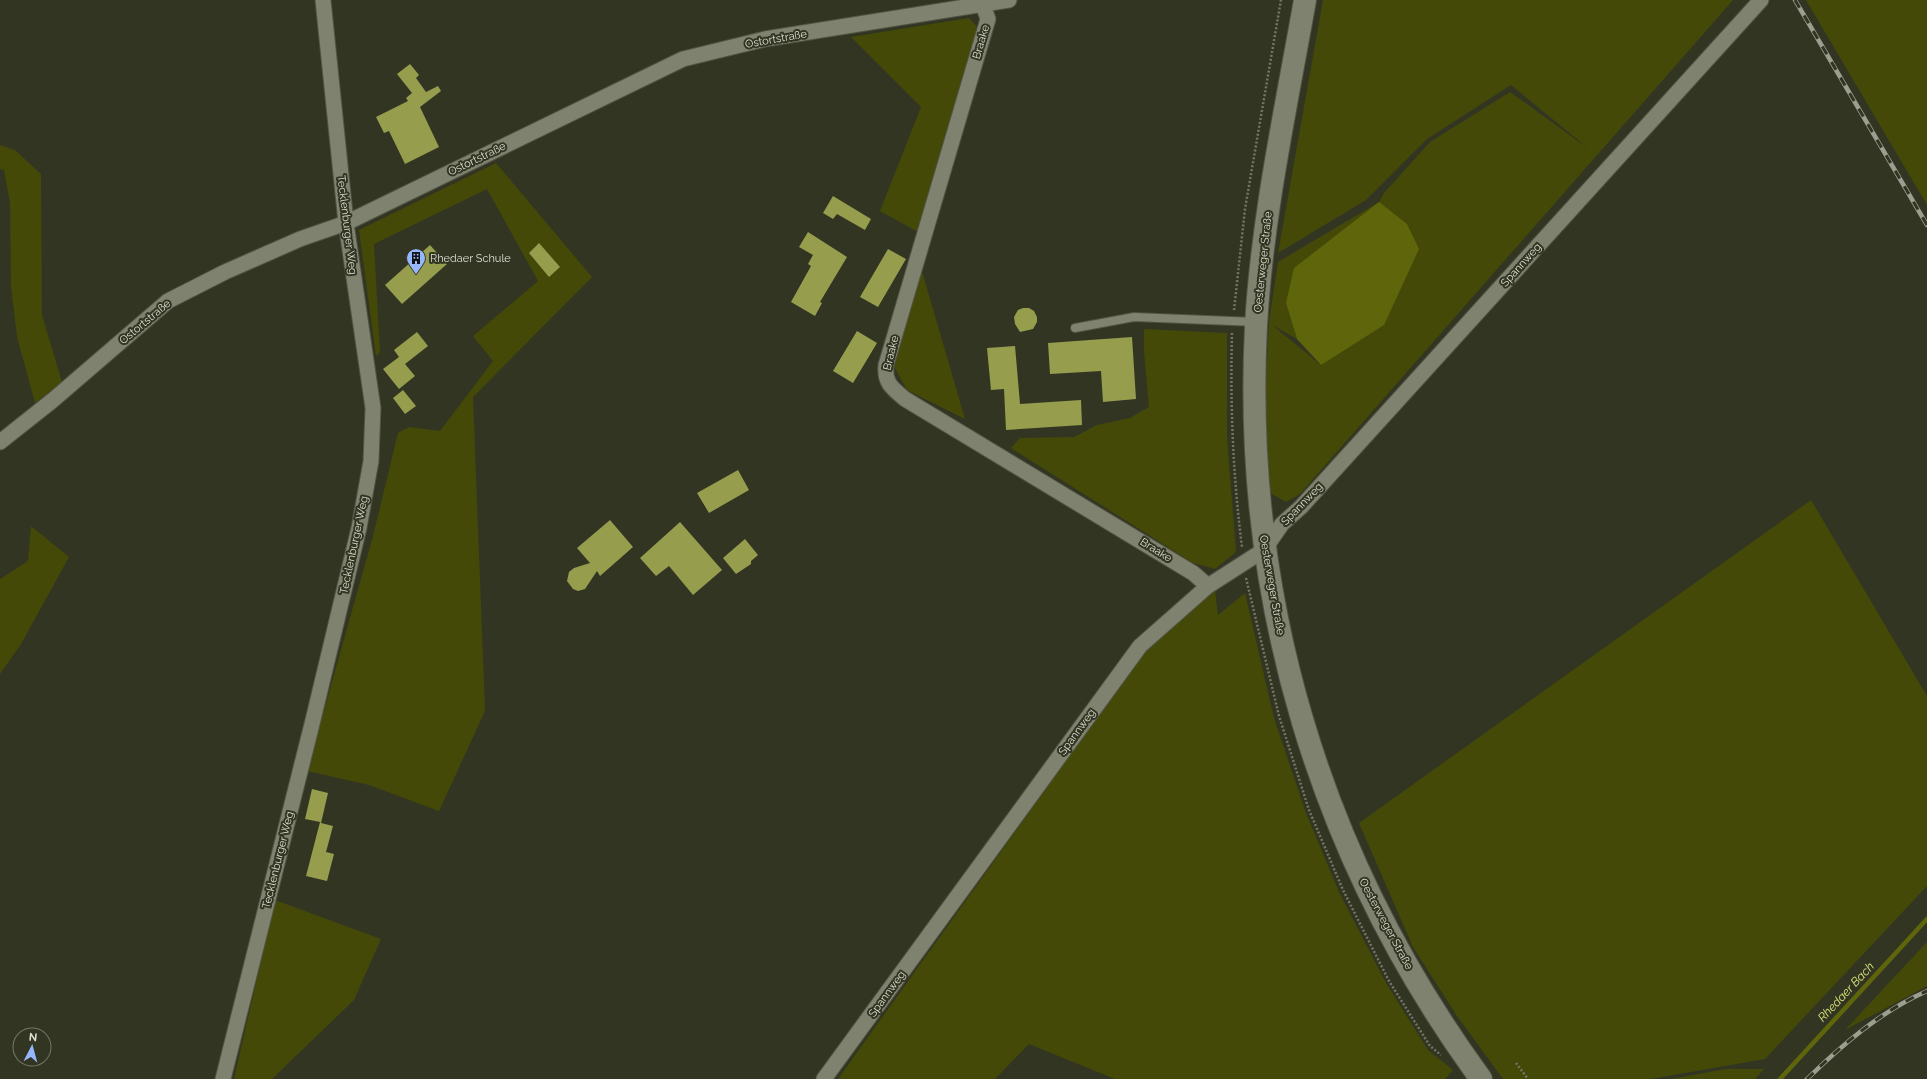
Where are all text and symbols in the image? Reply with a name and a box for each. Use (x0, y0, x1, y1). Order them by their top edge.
street label: Braake (970, 23, 992, 61)
street label: Ostortstraße (744, 27, 808, 51)
street label: Ostortstraße (446, 139, 508, 179)
street label: Tecklenburger Weg (334, 175, 360, 275)
street label: Oesterweger Straße (1251, 210, 1275, 313)
street label: Spannweg (1498, 241, 1544, 289)
building icon: Rhedaer Schule (405, 247, 427, 275)
place label: Rhedaer Schule (430, 252, 511, 265)
street label: Ostortstraße (117, 297, 174, 347)
street label: Braake (880, 334, 902, 372)
street label: Spannweg (1279, 480, 1325, 528)
street label: Tecklenburger Weg (337, 495, 371, 595)
street label: Oesterweger Straße (1257, 534, 1287, 637)
street label: Braake (1138, 535, 1175, 565)
street label: Spannweg (1056, 706, 1098, 758)
street label: Tecklenburger Weg (260, 810, 296, 910)
street label: Oesterweger Straße (1356, 876, 1416, 972)
water label: Rhedaer Bach (1815, 959, 1877, 1025)
street label: Spannweg (866, 968, 908, 1020)
north arrow (12, 1027, 52, 1067)
text: N (28, 1031, 38, 1044)

